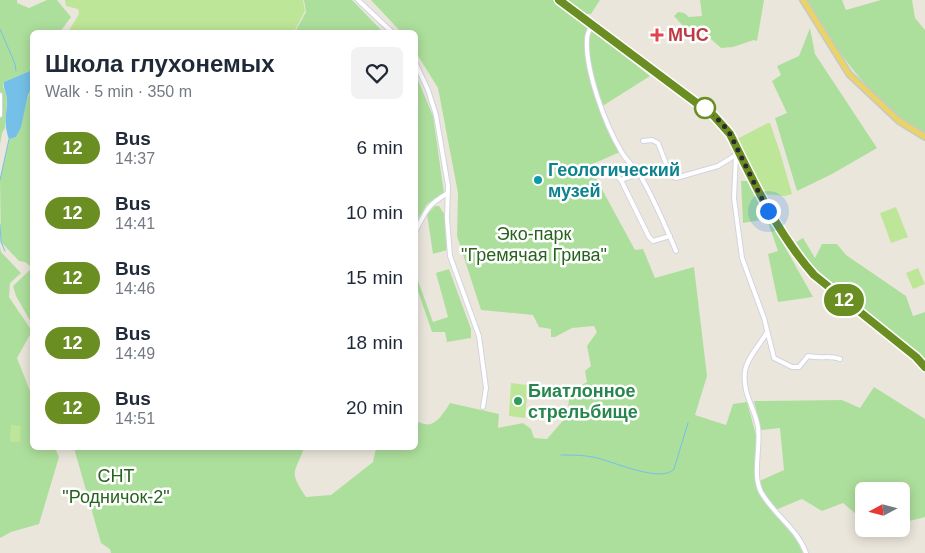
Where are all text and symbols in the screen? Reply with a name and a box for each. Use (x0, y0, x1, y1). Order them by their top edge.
place label: МЧС (668, 25, 709, 45)
marker: МЧС (650, 28, 664, 42)
button: heart (351, 47, 403, 99)
text: Школа глухонемых (45, 50, 275, 77)
text: Walk · 5 min · 350 m (45, 83, 192, 100)
unlabelled marker (694, 97, 716, 119)
text: Bus (115, 128, 151, 149)
text: 6 min (357, 137, 403, 158)
text: 12 (62, 138, 83, 158)
text: 14:37 (115, 150, 155, 167)
place label: Геологический музей (548, 160, 680, 201)
marker: Геологический музей (532, 174, 544, 186)
text: Bus (115, 193, 151, 214)
your location (756, 199, 781, 224)
text: 10 min (346, 202, 403, 223)
text: 12 (62, 203, 83, 223)
text: 14:41 (115, 215, 155, 232)
park label: Эко-парк "Гремячая Грива" (461, 224, 607, 265)
text: Bus (115, 258, 151, 279)
text: 15 min (346, 267, 403, 288)
text: 12 (62, 268, 83, 288)
text: 14:46 (115, 280, 155, 297)
line badge: 12 (822, 284, 866, 316)
text: 12 (834, 290, 854, 310)
text: Bus (115, 323, 151, 344)
text: 18 min (346, 332, 403, 353)
text: 12 (62, 333, 83, 353)
text: 14:49 (115, 345, 155, 362)
place label: Биатлонное стрельбище (528, 381, 638, 422)
text: Bus (115, 388, 151, 409)
marker: Биатлонное стрельбище (512, 395, 524, 407)
text: 20 min (346, 397, 403, 418)
text: 12 (62, 398, 83, 418)
text: 14:51 (115, 410, 155, 427)
park label: СНТ "Родничок-2" (62, 466, 170, 507)
north arrow (855, 482, 910, 538)
map controls (855, 482, 910, 537)

